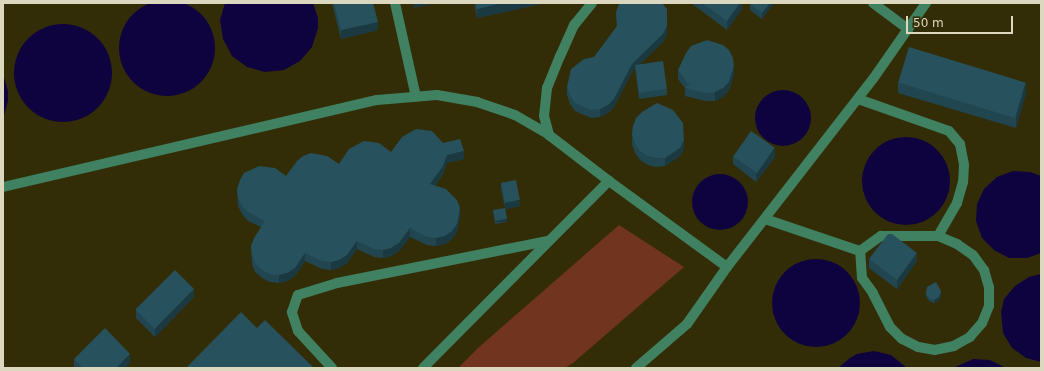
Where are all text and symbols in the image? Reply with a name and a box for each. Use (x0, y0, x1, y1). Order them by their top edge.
scale bar (908, 8, 1015, 34)
text: 50 m (913, 16, 944, 30)

